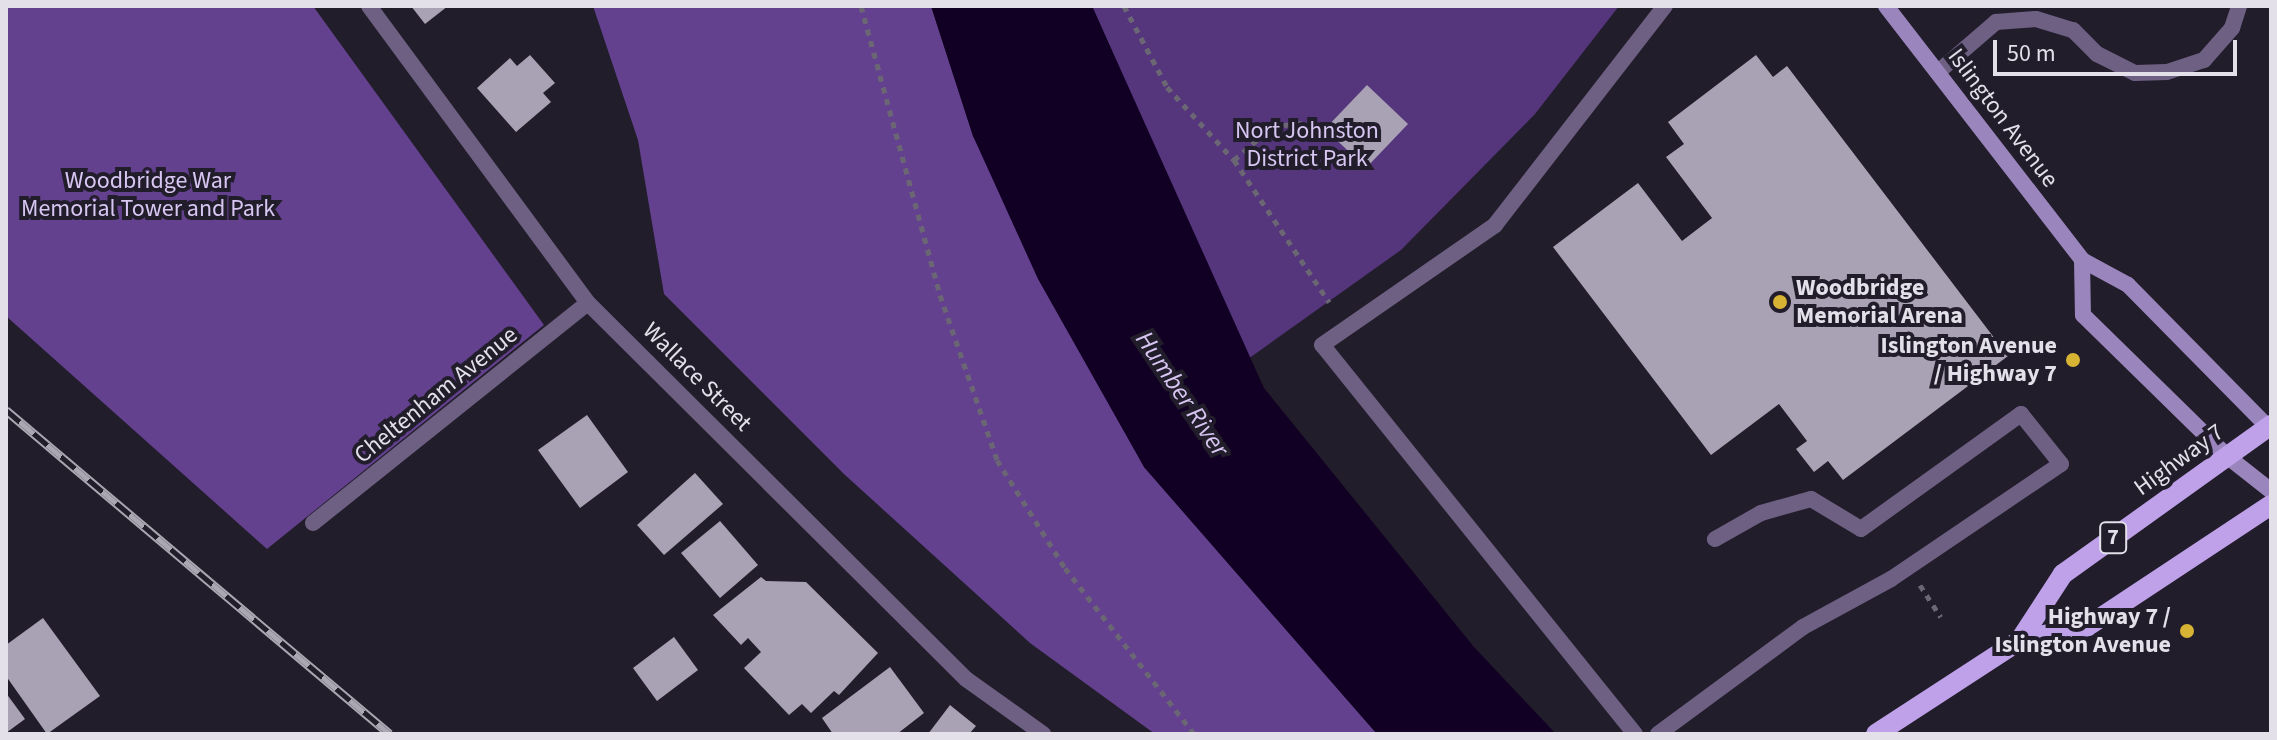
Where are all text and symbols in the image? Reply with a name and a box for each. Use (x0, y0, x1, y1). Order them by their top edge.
scale bar (1997, 24, 2241, 74)
text: 50 m (2007, 36, 2056, 71)
street label: Islington Avenue (1941, 43, 2065, 193)
park label: Nort Johnston District Park (1235, 117, 1379, 173)
park label: Woodbridge War Memorial Tower and Park (21, 167, 275, 223)
place label: Woodbridge Memorial Arena (1796, 274, 1963, 330)
marker: Woodbridge Memorial Arena (1771, 293, 1789, 311)
street label: Wallace Street (637, 317, 757, 437)
street label: Cheltenham Avenue (349, 320, 523, 470)
water label: Humber River (1129, 325, 1235, 463)
place label: Islington Avenue / Highway 7 (1881, 332, 2057, 388)
marker: Islington Avenue / Highway 7 (2064, 351, 2082, 369)
street label: Highway 7 (2129, 418, 2229, 502)
road number: 7 (2099, 520, 2127, 556)
place label: Highway 7 / Islington Avenue (1995, 603, 2171, 659)
marker: Highway 7 / Islington Avenue (2178, 622, 2196, 640)

